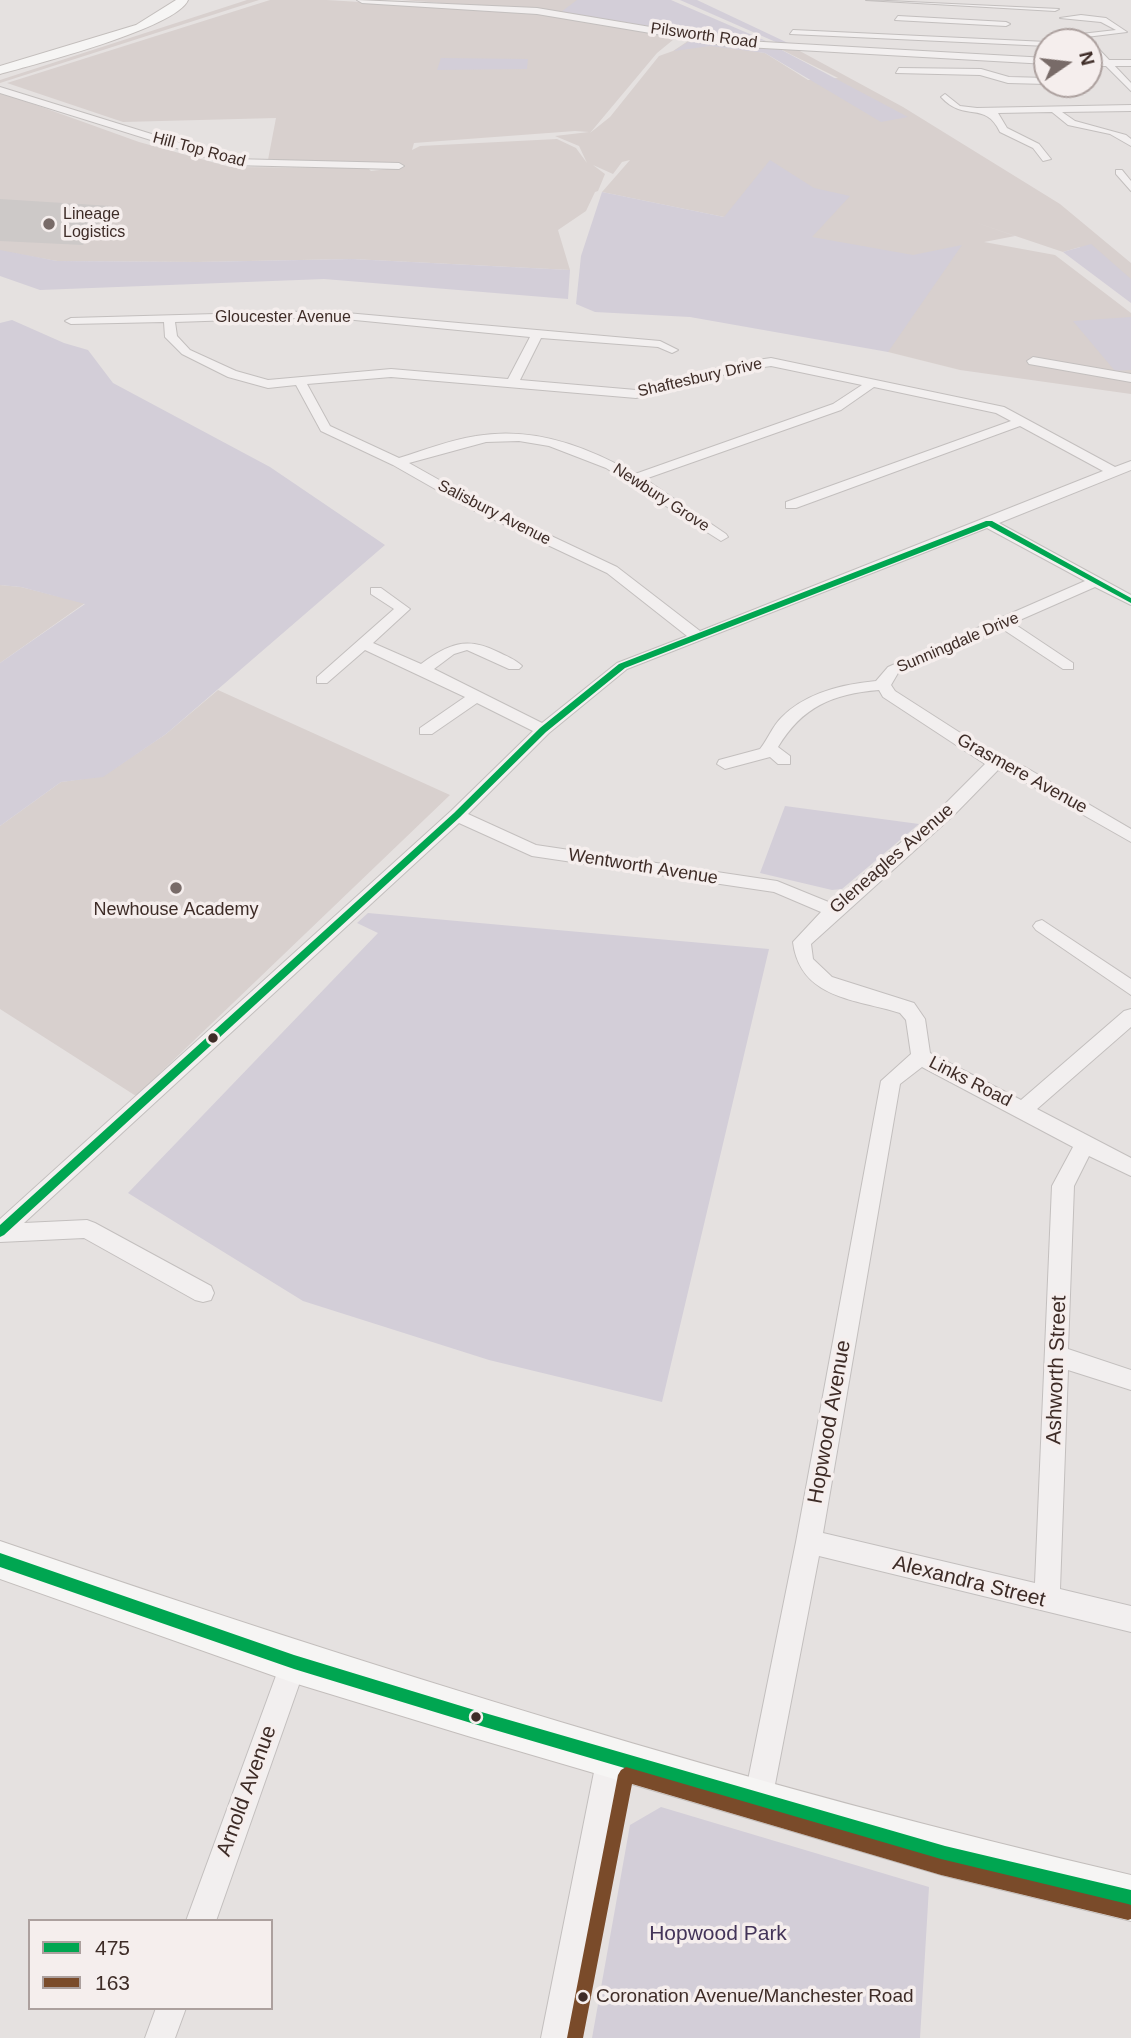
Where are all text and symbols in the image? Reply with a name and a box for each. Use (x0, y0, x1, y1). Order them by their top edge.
street label: Pilsworth Road (649, 19, 759, 53)
north arrow (1033, 28, 1103, 98)
text: N (1075, 49, 1099, 67)
street label: Hill Top Road (151, 128, 247, 172)
place label: Lineage Logistics (63, 205, 125, 243)
marker: Lineage Logistics (41, 216, 57, 232)
street label: Gloucester Avenue (215, 308, 351, 328)
street label: Shaftesbury Drive (636, 354, 764, 402)
street label: Newbury Grove (609, 460, 713, 536)
street label: Salisbury Avenue (434, 476, 554, 550)
street label: Sunningdale Drive (894, 609, 1022, 677)
street label: Grasmere Avenue (953, 729, 1091, 819)
street label: Gleneagles Avenue (826, 799, 958, 919)
street label: Wentworth Avenue (567, 844, 719, 890)
marker: Newhouse Academy (168, 880, 184, 896)
place label: Newhouse Academy (93, 899, 259, 921)
unlabelled marker (206, 1031, 220, 1045)
street label: Links Road (925, 1052, 1015, 1112)
street label: Ashworth Street (1042, 1295, 1072, 1445)
street label: Hopwood Avenue (803, 1338, 857, 1506)
street label: Alexandra Street (890, 1551, 1048, 1613)
unlabelled marker (469, 1710, 483, 1724)
street label: Arnold Avenue (212, 1722, 282, 1860)
legend (28, 1919, 273, 2010)
park label: Hopwood Park (649, 1921, 787, 1947)
text: 475 (95, 1936, 130, 1959)
text: 163 (95, 1971, 130, 1994)
place label: Coronation Avenue/Manchester Road (596, 1986, 914, 2008)
marker: Coronation Avenue/Manchester Road (576, 1990, 590, 2004)

